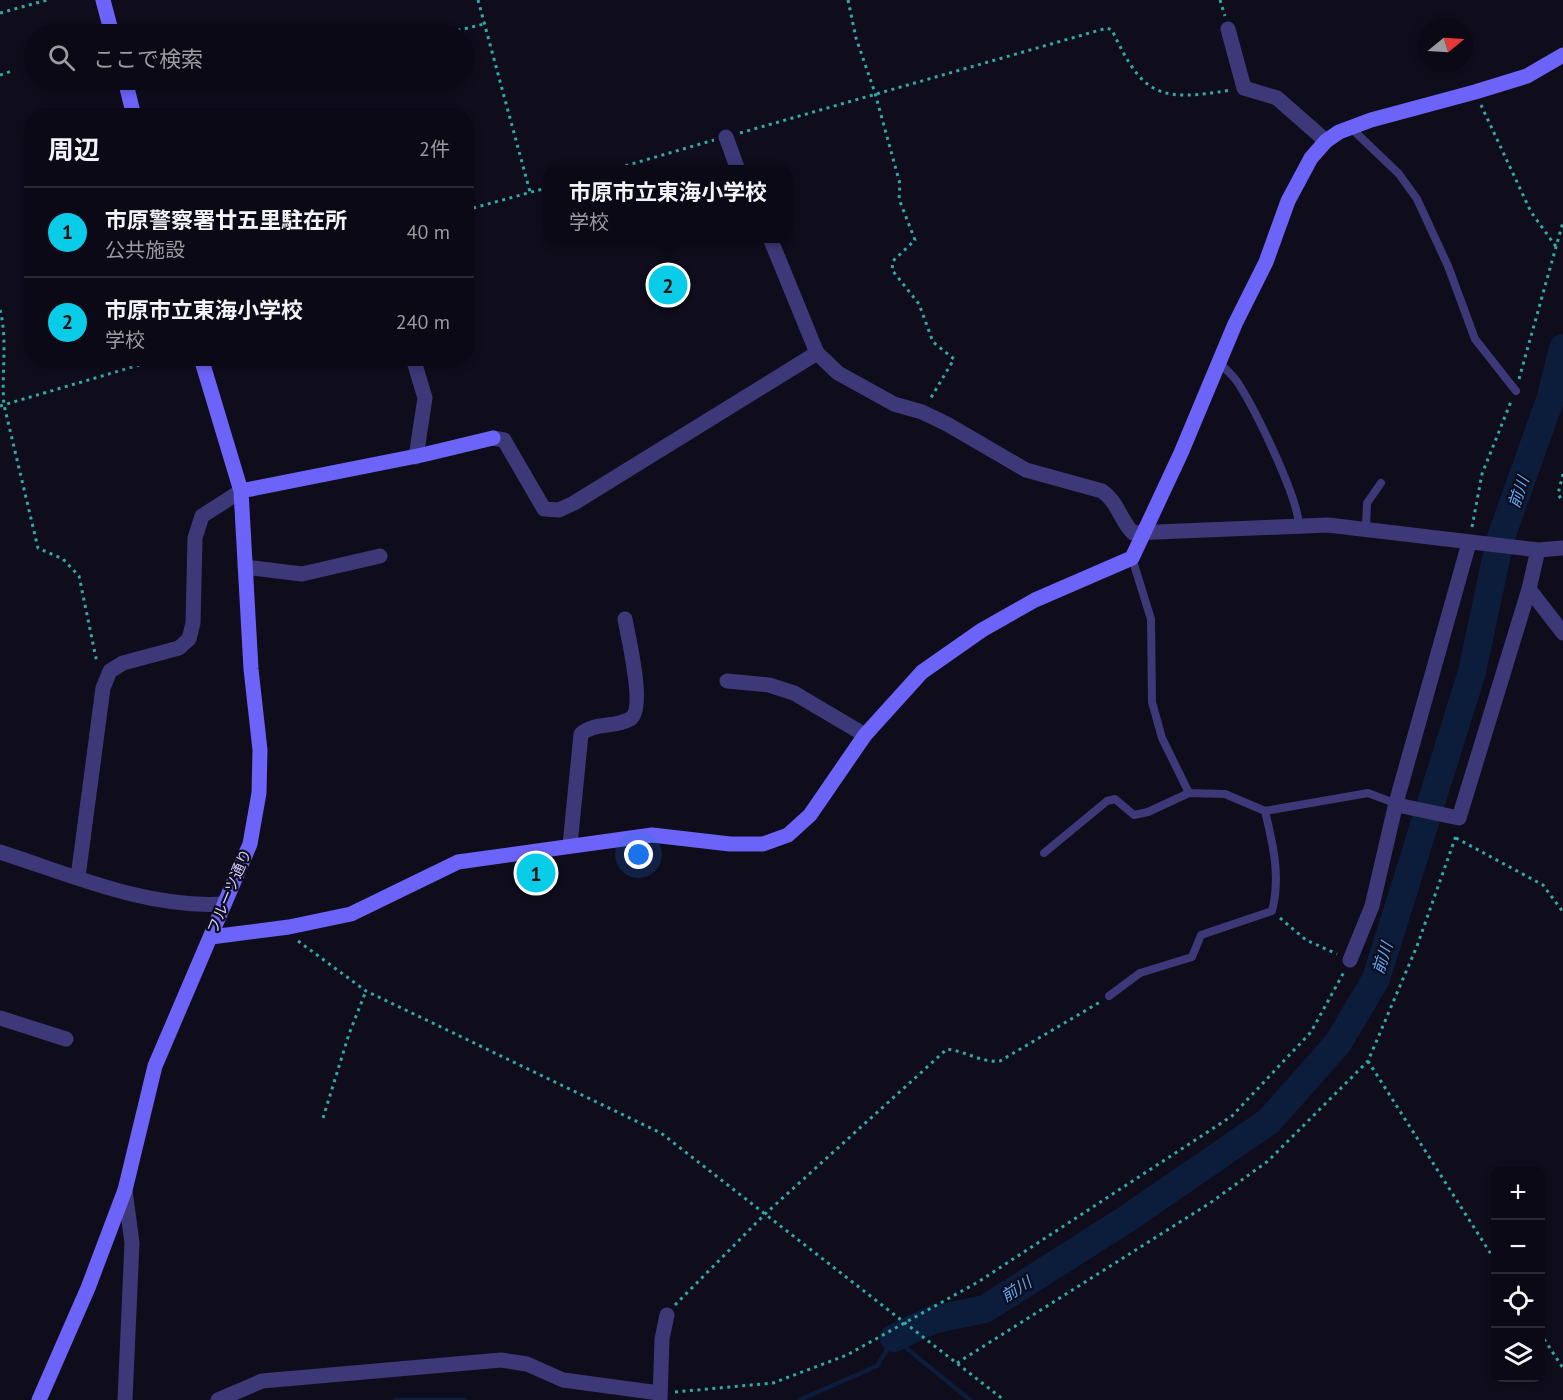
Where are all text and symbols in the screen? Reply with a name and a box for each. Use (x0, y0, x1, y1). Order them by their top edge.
north arrow (1419, 18, 1473, 72)
search box (24, 24, 474, 90)
icon: search (45, 41, 78, 74)
text: ここで検索 (93, 45, 203, 73)
text: 周辺 (48, 133, 100, 166)
text: 2件 (419, 136, 450, 162)
popup (545, 165, 791, 243)
text: 市原市立東海小学校 (569, 178, 767, 206)
text: 市原警察署廿五里駐在所 (105, 206, 347, 234)
text: 学校 (569, 209, 609, 235)
text: 1 (62, 219, 73, 245)
text: 40 m (407, 219, 450, 245)
text: 公共施設 (105, 237, 185, 263)
pin: 2 (648, 262, 688, 308)
text: 市原市立東海小学校 (105, 296, 303, 324)
text: 2 (62, 309, 73, 335)
text: 240 m (396, 309, 450, 335)
text: 学校 (105, 327, 145, 353)
water label: 前川 (1503, 472, 1533, 510)
your location (624, 840, 653, 869)
street label: フルーツ通り (203, 846, 255, 936)
pin: 1 (516, 850, 556, 896)
water label: 前川 (1368, 938, 1397, 976)
map controls (1491, 1166, 1545, 1382)
button: + (1491, 1166, 1545, 1220)
button: − (1491, 1220, 1545, 1274)
water label: 前川 (997, 1271, 1037, 1306)
button: locate (1491, 1274, 1545, 1328)
button: layers (1491, 1328, 1545, 1382)

